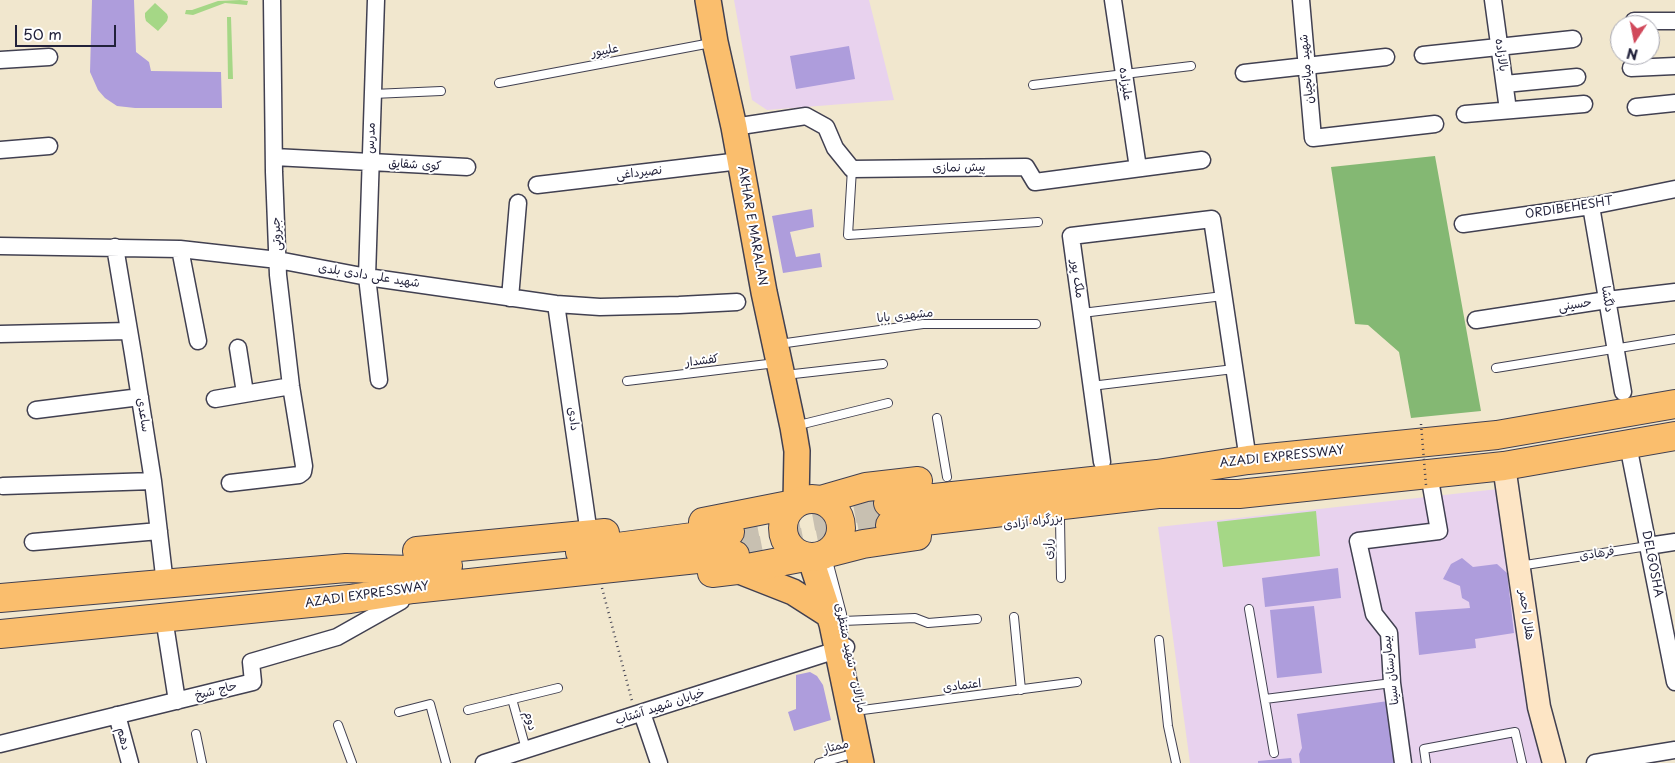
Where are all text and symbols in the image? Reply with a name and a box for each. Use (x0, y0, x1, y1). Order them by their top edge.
scale bar (18, 15, 119, 47)
north arrow (1610, 15, 1660, 65)
text: 50 m (23, 22, 62, 45)
street label: شهید میانچیان (1297, 34, 1317, 104)
street label: بالازاده (1492, 37, 1510, 73)
street label: علیپور (590, 41, 620, 61)
text: N (1625, 43, 1640, 66)
street label: علیزاده (1116, 66, 1134, 102)
street label: مدرس (363, 122, 379, 154)
street label: کوی شقایق (388, 156, 442, 174)
street label: پیش نمازی (932, 160, 986, 176)
street label: نصیرداغی (615, 163, 663, 183)
street label: AKHAR E MARALAN (734, 165, 770, 287)
street label: ORDIBEHESHT (1524, 194, 1614, 222)
street label: جبروتی (269, 217, 285, 251)
street label: ملک پور (1067, 259, 1087, 299)
street label: شهید علی دادی بلدی (317, 261, 421, 291)
street label: دلگشا (1598, 285, 1616, 313)
street label: حسینی (1557, 295, 1593, 315)
street label: مشهدی بابا (876, 306, 934, 326)
street label: کفشدار (684, 352, 720, 370)
street label: ساعدی (133, 397, 153, 433)
street label: دادی (564, 406, 582, 432)
street label: AZADI EXPRESSWAY (1219, 443, 1345, 471)
street label: بزرگراه آزادی (1002, 511, 1064, 533)
street label: DELGOSHA (1638, 529, 1666, 599)
street label: رازی (1042, 538, 1056, 560)
street label: فرهادی (1578, 544, 1616, 564)
street label: AZADI EXPRESSWAY (304, 579, 430, 611)
street label: هلال احمر (1515, 589, 1537, 641)
street label: مارالان - شهید منتظری (831, 602, 869, 714)
street label: بیمارستان سینا (1380, 634, 1402, 706)
street label: اعتمادی (942, 676, 982, 696)
street label: حاج شیخ (193, 679, 239, 703)
street label: خیابان شهید آشتاب (614, 686, 706, 728)
street label: دوم (521, 710, 539, 732)
street label: دهم (113, 726, 133, 752)
street label: ممتاز (822, 737, 850, 757)

